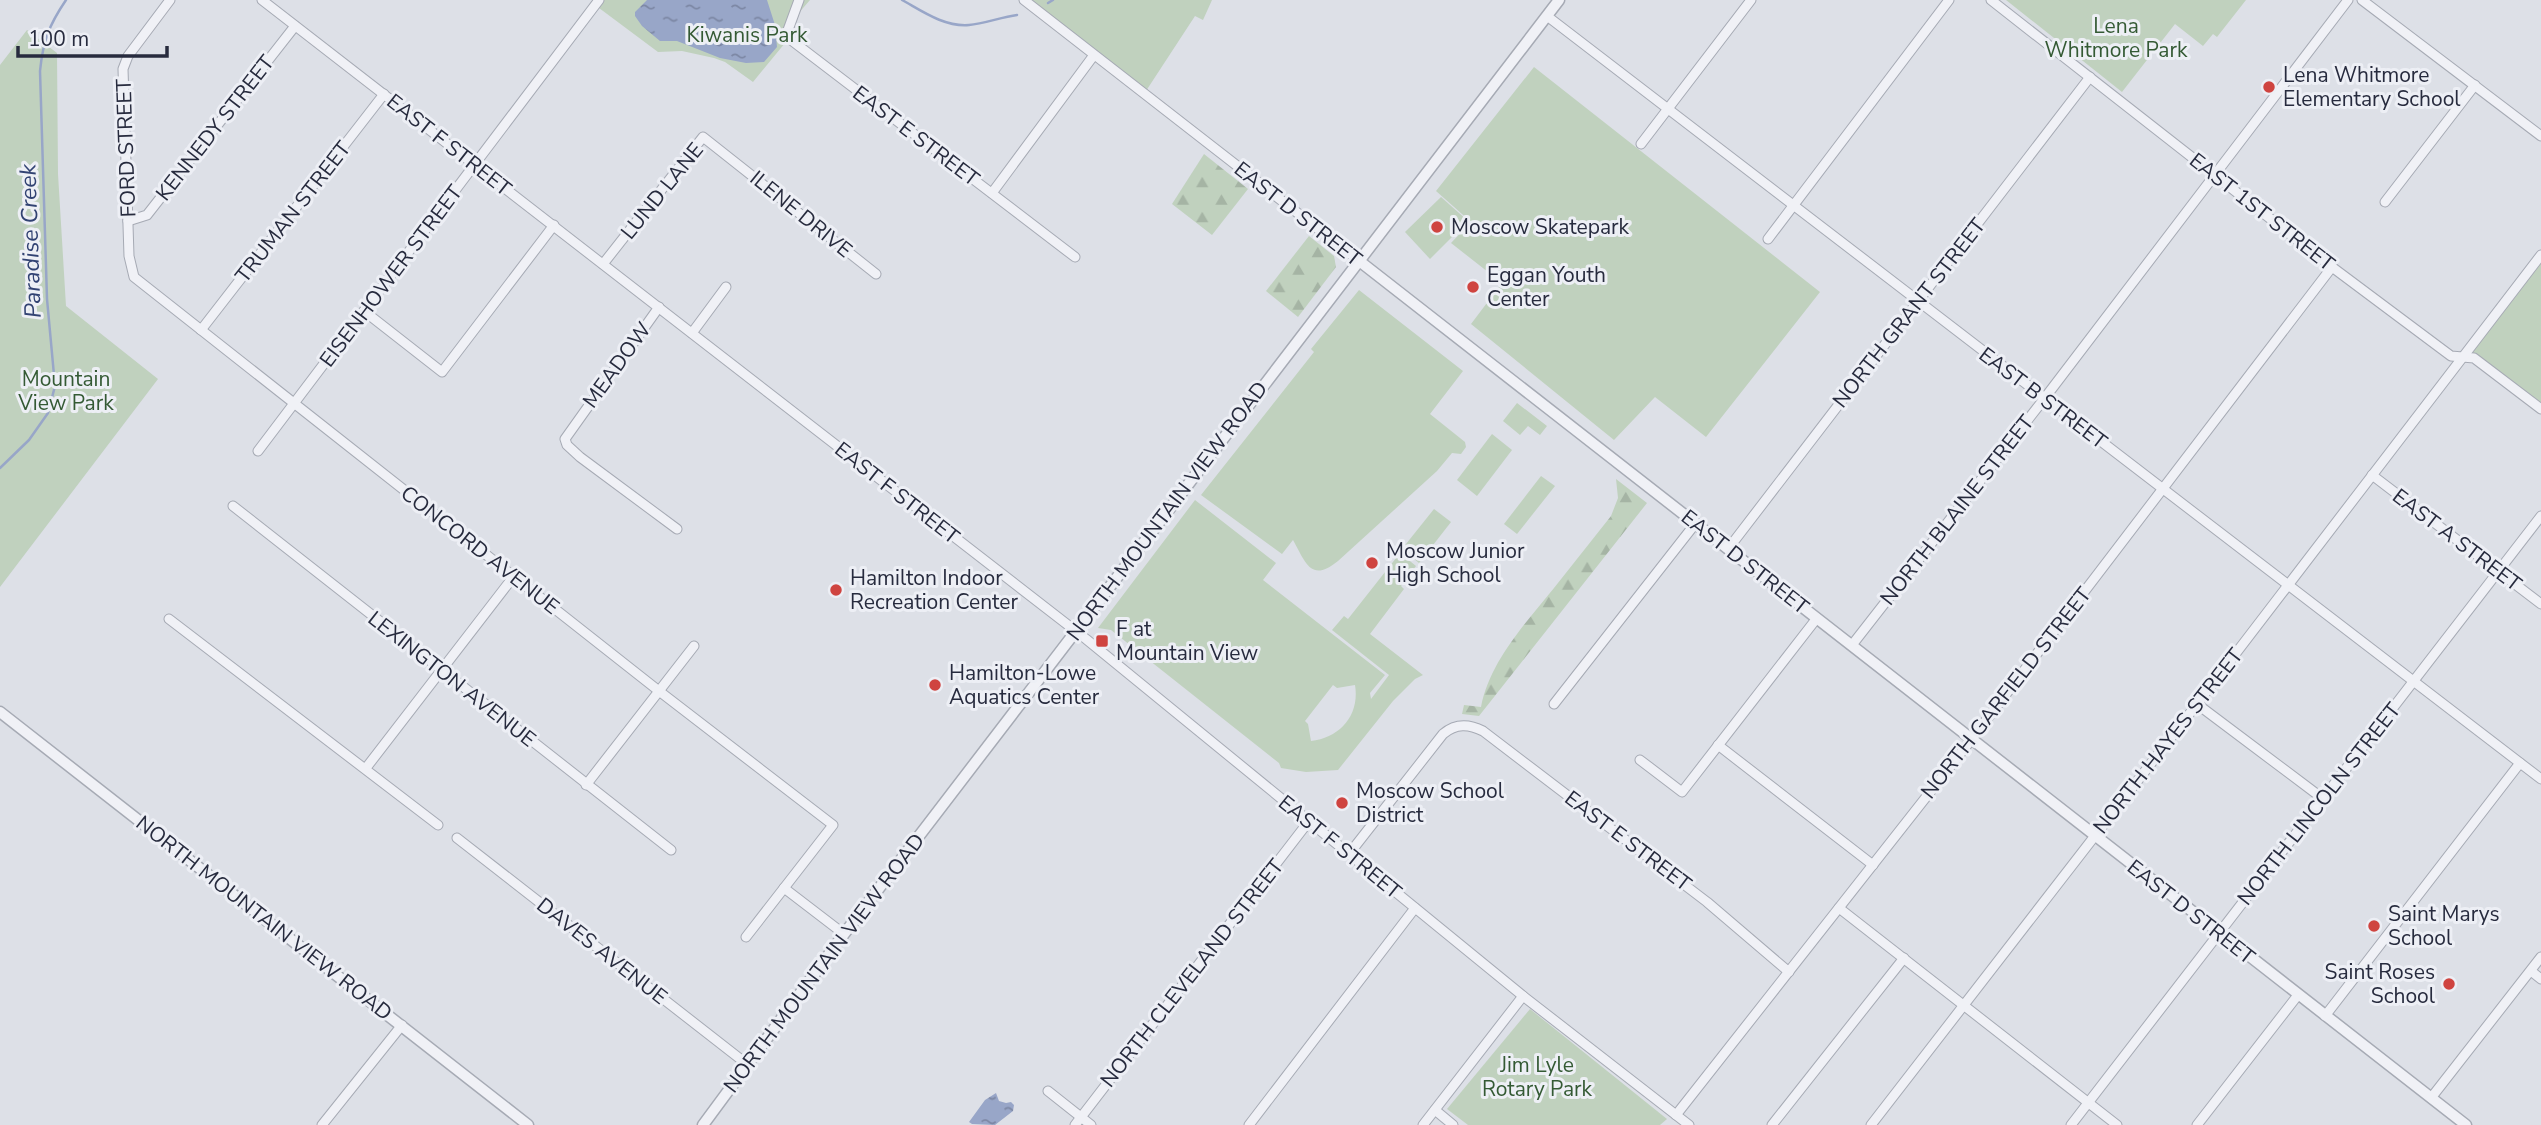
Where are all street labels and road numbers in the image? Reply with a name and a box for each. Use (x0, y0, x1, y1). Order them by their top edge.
street label: KENNEDY STREET (149, 49, 281, 207)
street label: FORD STREET (110, 78, 142, 218)
street label: EAST E STREET (847, 79, 985, 193)
street label: EAST F STREET (381, 88, 517, 203)
street label: TRUMAN STREET (229, 135, 357, 289)
street label: LUND LANE (614, 137, 710, 245)
street label: EAST 1ST STREET (2184, 146, 2341, 278)
street label: EAST D STREET (1228, 155, 1368, 273)
street label: ILENE DRIVE (744, 164, 858, 264)
street label: EISENHOWER STREET (313, 179, 469, 373)
street label: NORTH GRANT STREET (1826, 212, 1992, 414)
street label: MEADOW (576, 316, 658, 414)
street label: EAST B STREET (1973, 341, 2113, 456)
street label: NORTH MOUNTAIN VIEW ROAD (1060, 376, 1274, 646)
street label: NORTH BLAINE STREET (1874, 409, 2040, 611)
street label: EAST F STREET (829, 436, 965, 551)
street label: CONCORD AVENUE (395, 479, 565, 621)
street label: EAST A STREET (2387, 482, 2527, 598)
street label: EAST D STREET (1675, 503, 1815, 621)
street label: NORTH GARFIELD STREET (1914, 581, 2098, 805)
street label: LEXINGTON AVENUE (362, 605, 542, 753)
street label: NORTH HAYES STREET (2087, 642, 2250, 840)
street label: NORTH LINCOLN STREET (2231, 697, 2407, 911)
street label: EAST E STREET (1559, 784, 1697, 898)
street label: EAST F STREET (1273, 789, 1408, 906)
street label: NORTH MOUNTAIN VIEW ROAD (130, 809, 398, 1027)
street label: NORTH MOUNTAIN VIEW ROAD (717, 828, 931, 1098)
street label: NORTH CLEVELAND STREET (1094, 853, 1290, 1093)
street label: EAST D STREET (2121, 853, 2261, 971)
street label: DAVES AVENUE (531, 891, 673, 1011)

